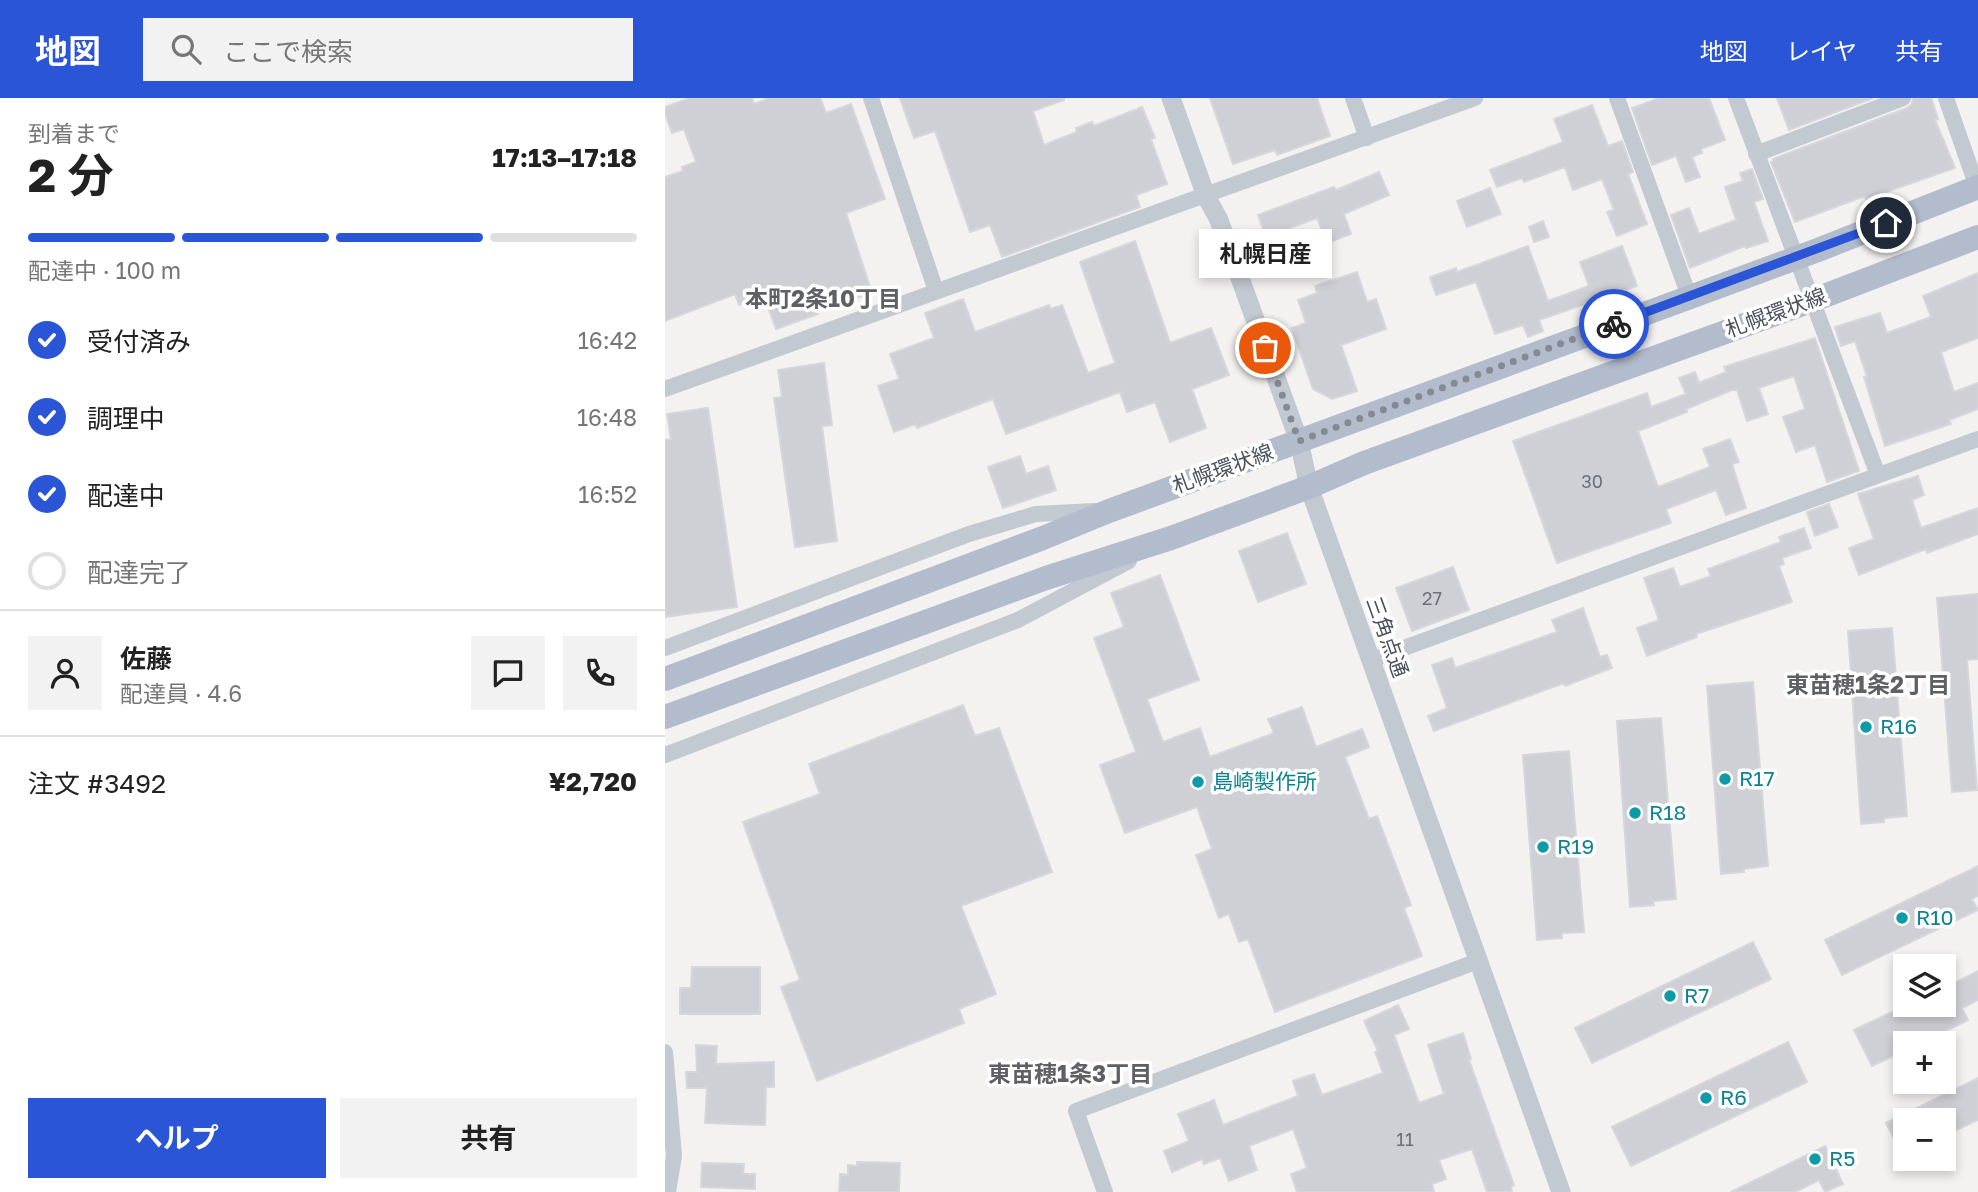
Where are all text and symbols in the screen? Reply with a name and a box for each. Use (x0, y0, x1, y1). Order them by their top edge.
search box (143, 18, 633, 81)
icon: search (167, 30, 205, 68)
text: 地図 (35, 31, 101, 70)
text: ここで検索 (223, 36, 353, 67)
text: 地図 (1700, 36, 1748, 65)
text: レイヤ (1786, 36, 1857, 65)
text: 共有 (1895, 36, 1943, 65)
text: 到着まで (28, 119, 120, 147)
text: 17:13–17:18 (492, 142, 637, 173)
text: 2 分 (28, 147, 114, 202)
pin (1856, 193, 1916, 253)
icon: home (1867, 204, 1905, 242)
callout: 札幌日産 (1199, 229, 1331, 278)
text: 札幌日産 (1220, 239, 1312, 267)
text: 配達中 · 100 m (28, 256, 181, 284)
street label: 札幌環状線 (1722, 282, 1829, 342)
district label: 本町2条10丁目 (745, 284, 901, 312)
courier (1579, 289, 1649, 359)
icon: bike (1595, 305, 1633, 343)
pin (1235, 318, 1295, 378)
icon: check (28, 321, 66, 359)
text: 受付済み (87, 326, 191, 357)
text: 16:42 (578, 326, 637, 354)
icon: bag (1246, 329, 1284, 367)
icon: check (28, 398, 66, 436)
text: 調理中 (87, 403, 165, 434)
text: 16:48 (577, 403, 637, 431)
street label: 札幌環状線 (1169, 438, 1276, 498)
house number: 30 (1581, 470, 1603, 492)
icon: check (28, 475, 66, 513)
text: 配達中 (87, 480, 165, 511)
text: 16:52 (578, 480, 637, 508)
text: 配達完了 (87, 557, 191, 588)
house number: 27 (1422, 587, 1442, 609)
street label: 三角点通 (1361, 593, 1415, 681)
button: person (28, 636, 102, 710)
button: chat (471, 636, 545, 710)
button: phone (563, 636, 637, 710)
text: 佐藤 (120, 643, 172, 674)
district label: 東苗穂1条2丁目 (1786, 670, 1950, 698)
text: 配達員 · 4.6 (120, 679, 242, 707)
place label: R16 (1880, 713, 1917, 739)
marker: R16 (1858, 719, 1874, 735)
place label: R17 (1739, 765, 1775, 791)
text: ¥2,720 (549, 766, 637, 797)
text: 注文 #3492 (28, 768, 166, 799)
place label: 島崎製作所 (1212, 768, 1317, 794)
marker: R17 (1717, 771, 1733, 787)
marker: 島崎製作所 (1190, 774, 1206, 790)
place label: R18 (1649, 799, 1686, 825)
marker: R18 (1627, 805, 1643, 821)
place label: R19 (1557, 833, 1594, 859)
marker: R19 (1535, 839, 1551, 855)
place label: R10 (1916, 904, 1954, 930)
marker: R10 (1894, 910, 1910, 926)
map controls (1893, 954, 1956, 1171)
button: layers (1893, 954, 1956, 1017)
place label: R7 (1684, 982, 1709, 1008)
marker: R7 (1662, 988, 1678, 1004)
button: + (1893, 1031, 1956, 1094)
district label: 東苗穂1条3丁目 (988, 1059, 1152, 1087)
place label: R6 (1720, 1084, 1747, 1110)
marker: R6 (1698, 1090, 1714, 1106)
button: ヘルプ (28, 1098, 326, 1178)
button: 共有 (340, 1098, 637, 1178)
button: − (1893, 1108, 1956, 1171)
house number: 11 (1396, 1128, 1414, 1150)
place label: R5 (1829, 1145, 1855, 1171)
marker: R5 (1807, 1151, 1823, 1167)

